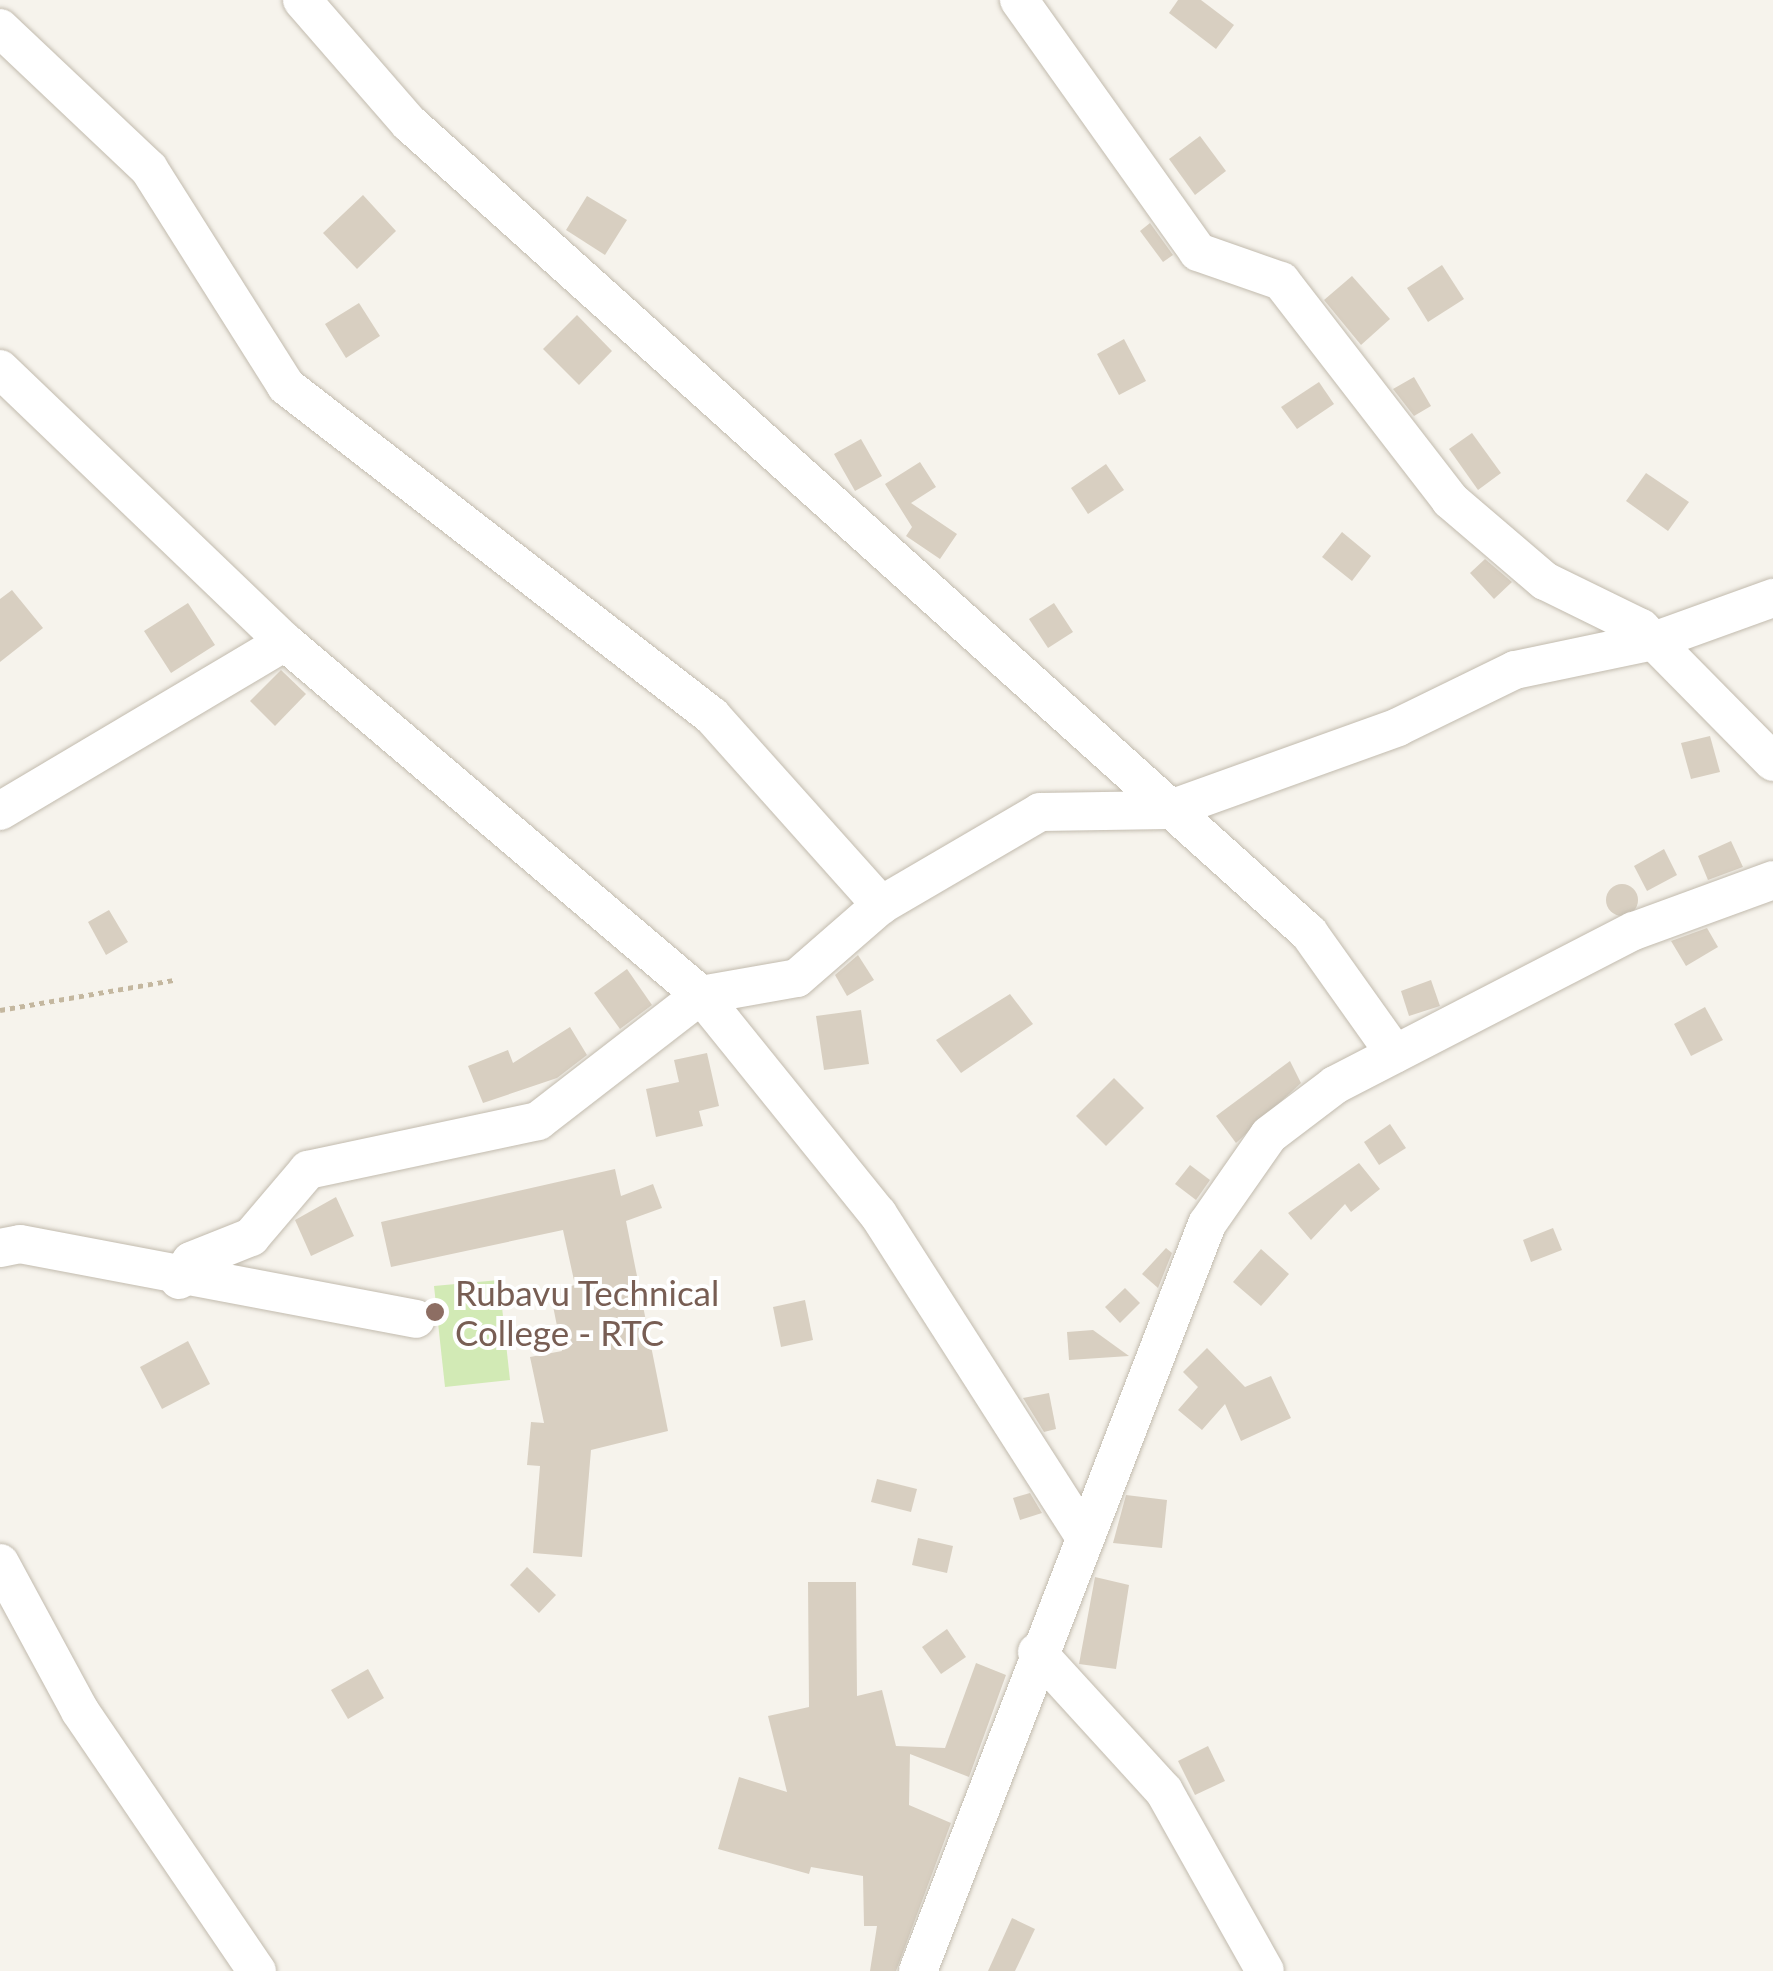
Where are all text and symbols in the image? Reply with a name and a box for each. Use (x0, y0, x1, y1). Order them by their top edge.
place label: Rubavu Technical College - RTC (455, 1271, 720, 1353)
marker: Rubavu Technical College - RTC (424, 1301, 446, 1323)

